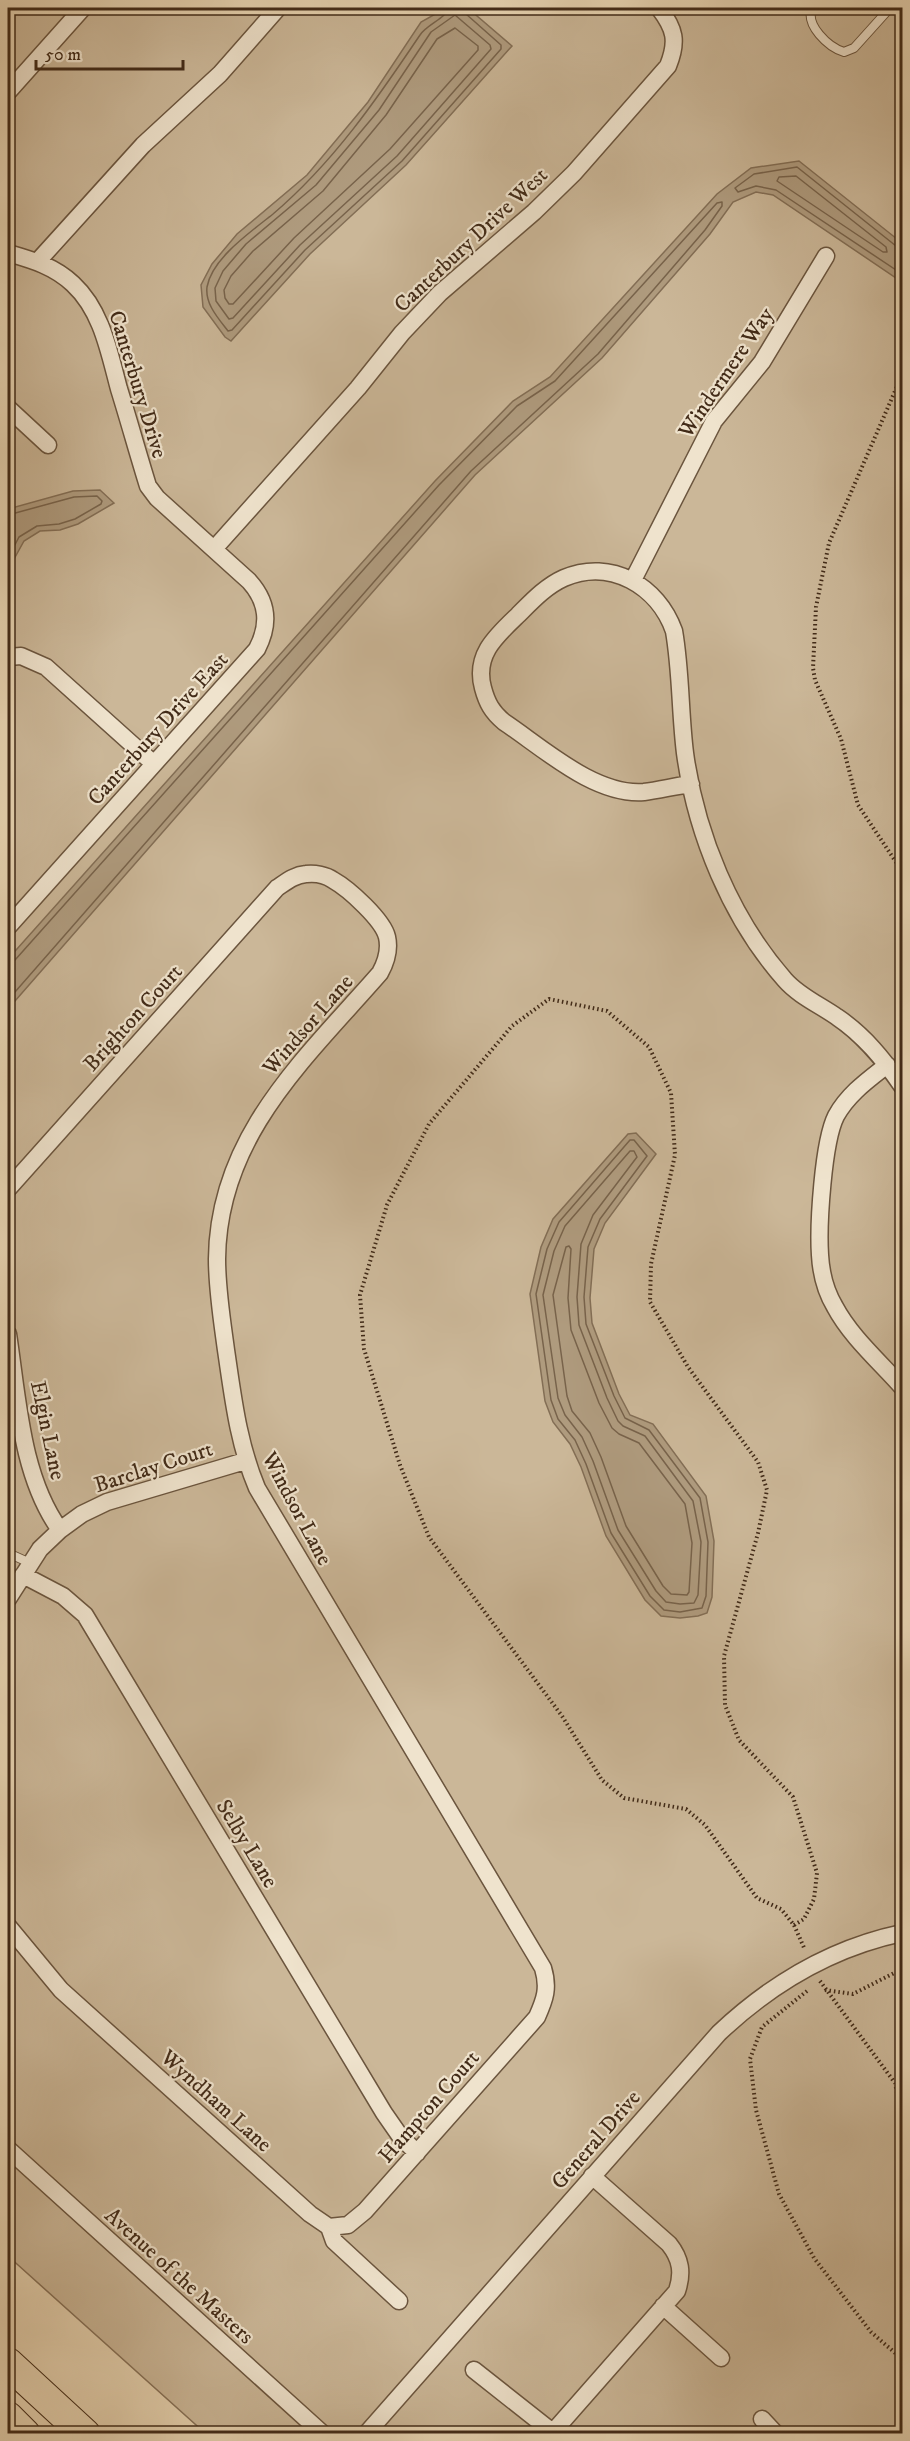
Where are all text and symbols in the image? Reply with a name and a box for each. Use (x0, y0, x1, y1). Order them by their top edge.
scale bar (36, 33, 183, 71)
text: 50 m (45, 44, 81, 66)
street label: Canterbury Drive West (389, 162, 553, 318)
street label: Windermere Way (672, 302, 780, 444)
street label: Canterbury Drive (102, 307, 173, 462)
street label: Canterbury Drive East (82, 647, 234, 811)
street label: Brighton Court (78, 959, 188, 1077)
street label: Windsor Lane (256, 969, 359, 1082)
street label: Elgin Lane (24, 1378, 71, 1482)
street label: Barclay Court (91, 1436, 216, 1499)
street label: Windsor Lane (255, 1446, 338, 1570)
street label: Selby Lane (210, 1795, 284, 1893)
street label: Wyndham Lane (154, 2043, 277, 2158)
street label: Hampton Court (373, 2045, 485, 2169)
street label: General Drive (546, 2085, 647, 2195)
street label: Avenue of the Masters (99, 2202, 259, 2350)

